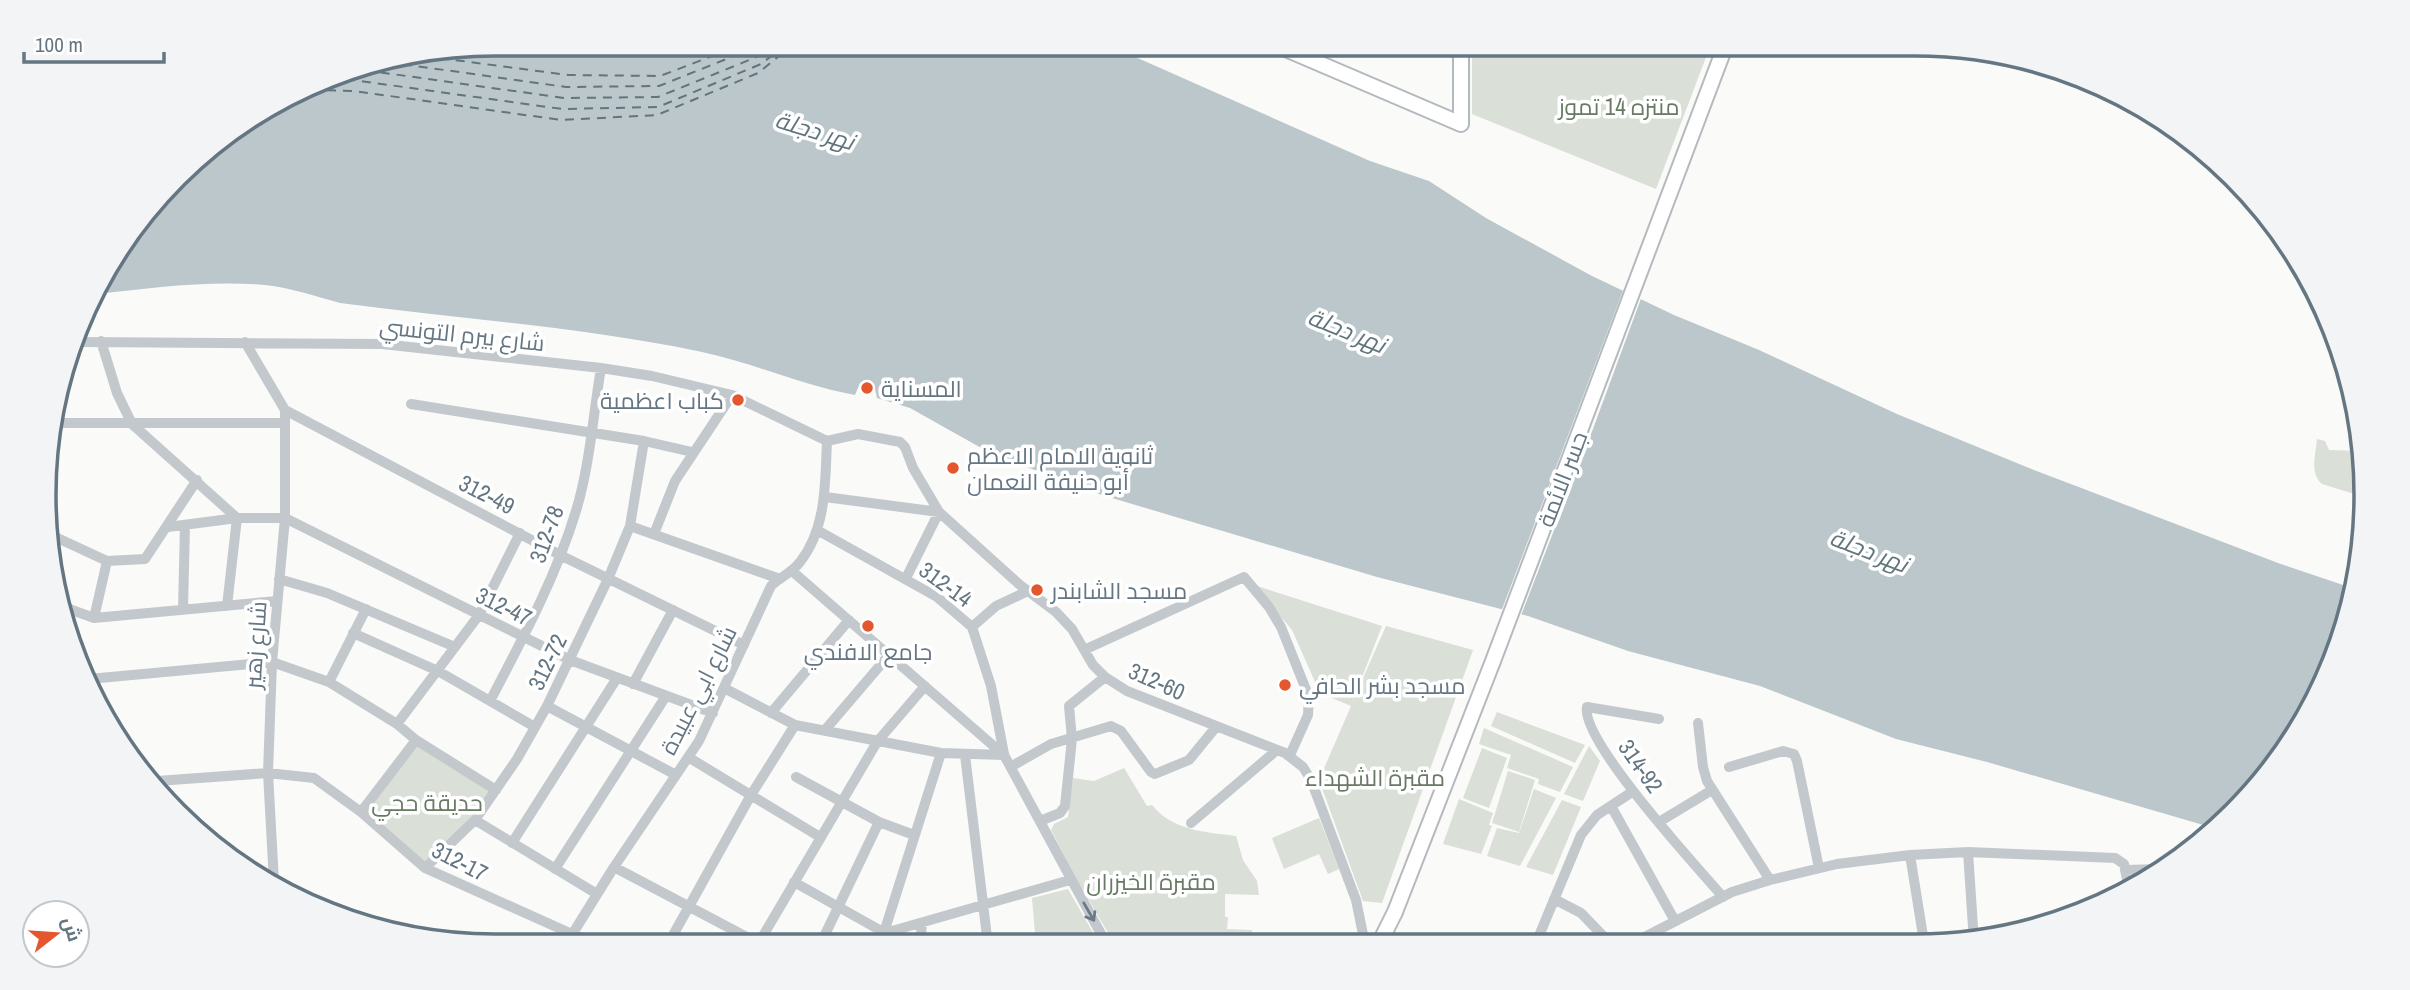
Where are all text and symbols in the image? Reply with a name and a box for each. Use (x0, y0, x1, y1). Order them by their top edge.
scale bar (24, 21, 164, 65)
text: 100 m (35, 30, 83, 59)
park label: منتزه 14 تموز (1556, 91, 1680, 122)
water label: نهر دجلة (772, 103, 861, 158)
water label: نهر دجلة (1303, 300, 1393, 361)
street label: شارع بيرم التونسي (378, 310, 546, 360)
place label: المسناية (881, 373, 962, 404)
marker: المسناية (859, 380, 875, 396)
place label: كباب اعظمية (600, 385, 724, 416)
marker: كباب اعظمية (730, 392, 746, 408)
street label: جسر الائمة (1530, 427, 1594, 531)
place label: ثانوية الامام الاعظم أبو حنيفة النعمان (967, 440, 1153, 497)
marker: ثانوية الامام الاعظم أبو حنيفة النعمان (945, 460, 961, 476)
street label: 312-49 (454, 467, 520, 521)
street label: 312-78 (521, 501, 571, 567)
water label: نهر دجلة (1825, 521, 1915, 580)
street label: 312-14 (913, 554, 979, 614)
place label: مسجد الشابندر (1049, 575, 1187, 606)
street label: 312-47 (471, 579, 537, 633)
marker: مسجد الشابندر (1029, 582, 1045, 598)
street label: شارع زهير (236, 600, 275, 692)
marker: جامع الافندي (860, 618, 876, 634)
street label: شارع ابي عبيدة (652, 620, 746, 761)
street label: 312-72 (520, 629, 574, 695)
place label: جامع الافندي (804, 636, 932, 670)
street label: 312-60 (1124, 655, 1190, 707)
place label: مسجد بشر الحافي (1299, 670, 1466, 704)
marker: مسجد بشر الحافي (1277, 677, 1293, 693)
street label: 314-92 (1611, 733, 1671, 799)
park label: مقبرة الشهداء (1305, 762, 1445, 793)
park label: حديقة حجي (371, 787, 483, 821)
street label: 312-17 (427, 834, 493, 888)
park label: مقبرة الخيزران (1086, 866, 1216, 897)
north arrow (21, 899, 91, 969)
one-way arrow (1082, 902, 1096, 922)
text: ش (56, 914, 88, 944)

